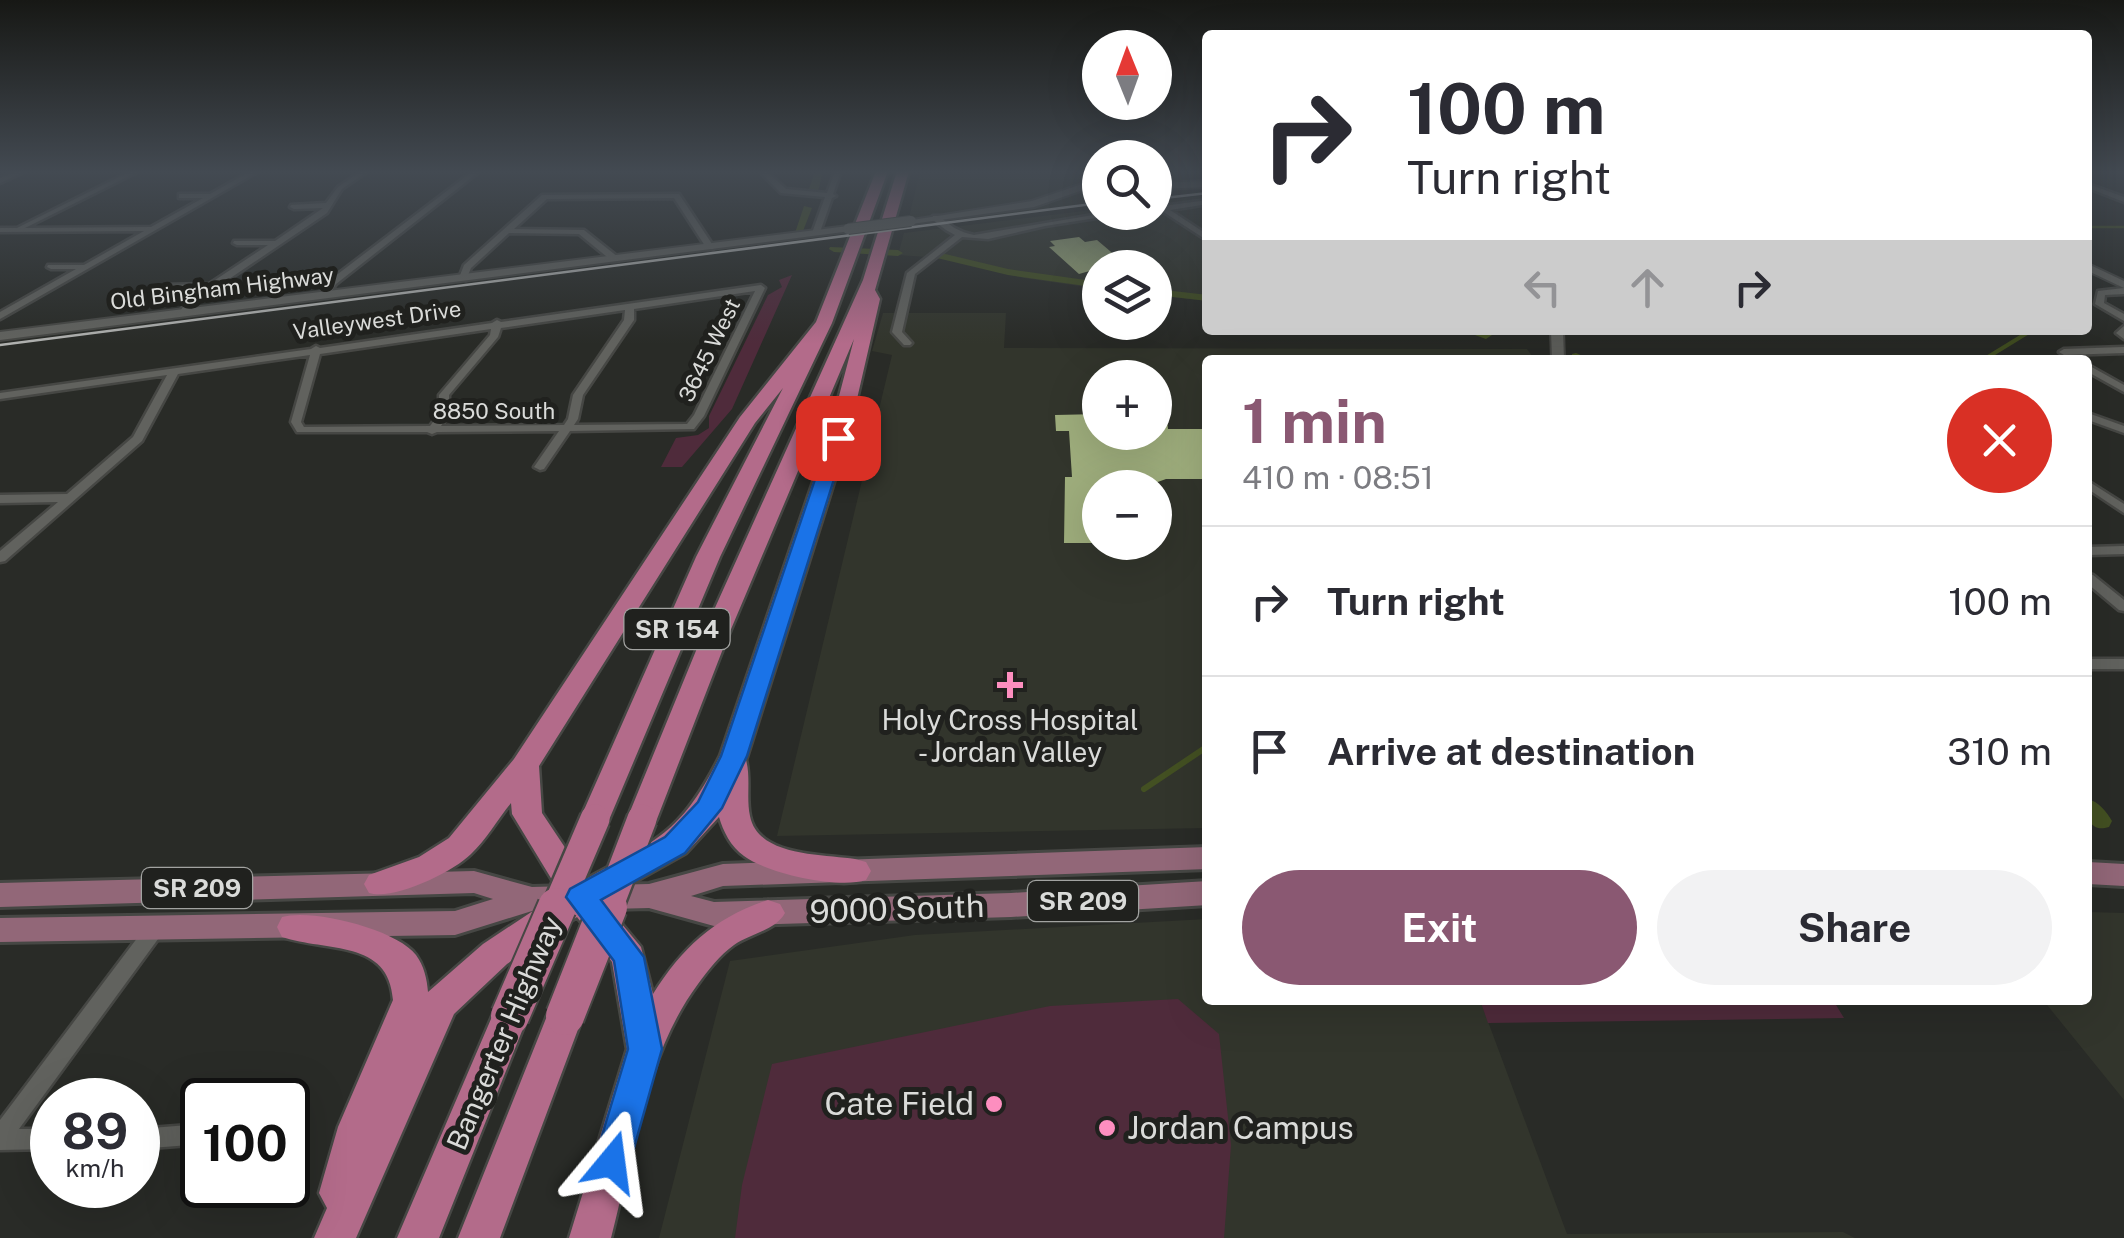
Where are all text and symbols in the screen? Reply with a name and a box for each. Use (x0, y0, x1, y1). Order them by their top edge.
north arrow (1082, 30, 1172, 120)
map controls (1082, 30, 1172, 560)
text: 100 m (1407, 67, 1605, 150)
icon: right (1242, 70, 1372, 200)
button: search (1082, 140, 1172, 230)
text: Turn right (1407, 151, 1611, 204)
button: layers (1082, 250, 1172, 340)
icon: left (1515, 260, 1570, 315)
icon: ahead (1620, 260, 1675, 315)
icon: right (1725, 260, 1780, 315)
street label: Old Bingham Highway (109, 261, 336, 315)
street label: 3645 West (673, 294, 745, 406)
street label: Valleywest Drive (291, 295, 463, 345)
button: + (1082, 360, 1172, 450)
text: 1 min (1242, 386, 1387, 457)
button: close (1947, 388, 2052, 493)
pin (796, 396, 881, 481)
street label: 8850 South (433, 398, 555, 424)
icon: arrive (811, 411, 866, 466)
text: 410 m · 08:51 (1242, 459, 1434, 496)
button: − (1082, 470, 1172, 560)
icon: right (1242, 574, 1297, 629)
text: Turn right (1327, 579, 1505, 624)
text: 100 m (1948, 579, 2052, 624)
road number: SR 154 (624, 609, 730, 649)
marker: Holy Cross Hospital - Jordan Valley (997, 672, 1023, 698)
place label: Holy Cross Hospital - Jordan Valley (882, 703, 1138, 768)
icon: arrive (1242, 724, 1297, 779)
text: Arrive at destination (1327, 729, 1695, 774)
text: 310 m (1947, 729, 2052, 774)
road number: SR 209 (142, 868, 252, 908)
button: Exit (1242, 870, 1637, 985)
button: Share (1657, 870, 2052, 985)
road number: SR 209 (1028, 881, 1138, 921)
street label: 9000 South (809, 887, 985, 930)
street label: Bangerter Highway (439, 911, 568, 1155)
speed limit sign: 100 (180, 1078, 310, 1208)
place label: Cate Field (824, 1085, 974, 1122)
marker: Cate Field (983, 1093, 1005, 1115)
text: 89 (62, 1101, 128, 1160)
place label: Jordan Campus (1127, 1109, 1354, 1146)
position arrow (560, 1110, 664, 1214)
marker: Jordan Campus (1096, 1117, 1118, 1139)
text: km/h (66, 1153, 124, 1183)

